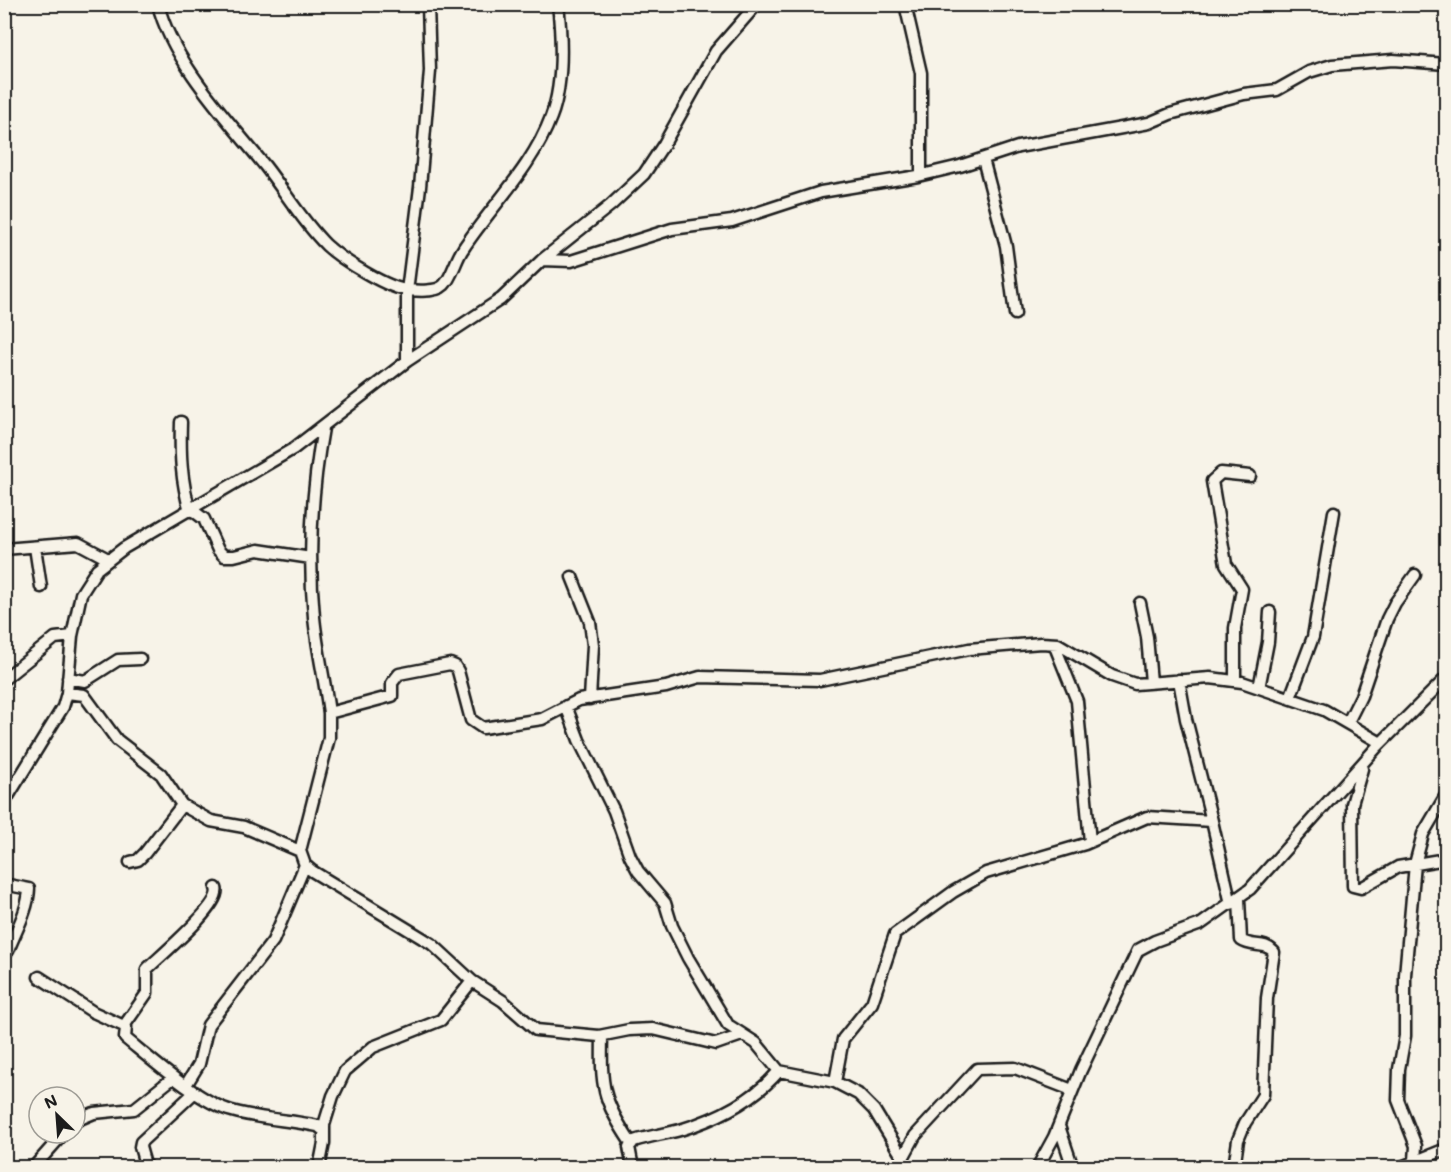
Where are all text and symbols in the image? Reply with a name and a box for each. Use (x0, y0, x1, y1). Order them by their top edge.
north arrow (27, 1085, 87, 1145)
text: N (41, 1089, 60, 1113)

